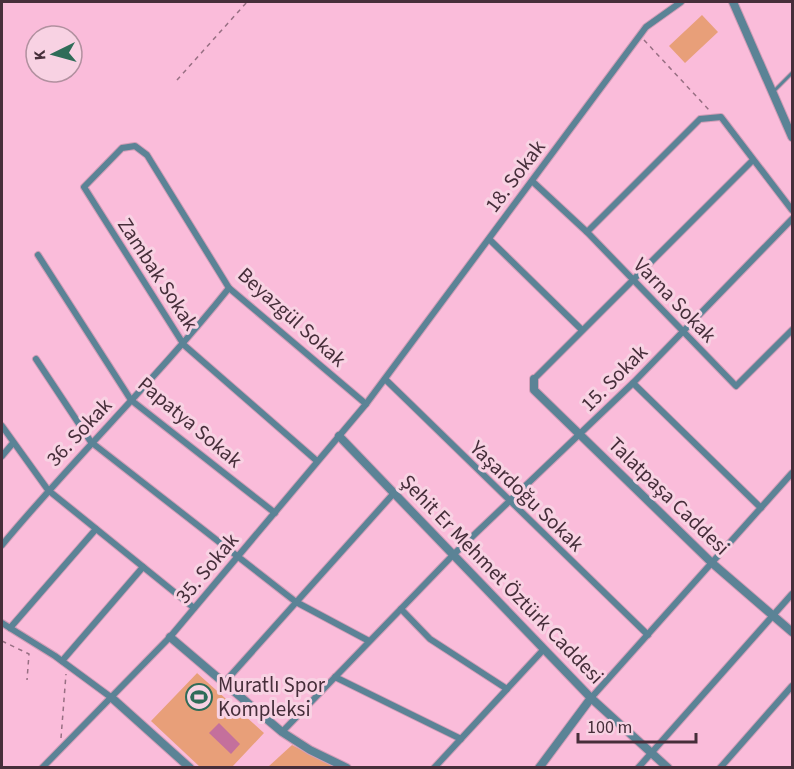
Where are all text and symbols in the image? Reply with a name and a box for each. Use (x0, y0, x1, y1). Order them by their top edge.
north arrow (24, 24, 84, 84)
text: K (29, 49, 51, 61)
street label: 18. Sokak (478, 133, 553, 219)
street label: Zambak Sokak (110, 212, 206, 337)
street label: Varna Sokak (627, 251, 724, 350)
street label: Beyazgül Sokak (231, 260, 353, 374)
street label: 15. Sokak (574, 337, 655, 418)
street label: Papatya Sokak (131, 369, 249, 475)
street label: 36. Sokak (39, 391, 119, 473)
street label: Talatpaşa Caddesi (601, 430, 737, 562)
street label: Yaşardoğu Sokak (462, 433, 591, 559)
street label: Şehit Er Mehmet Öztürk Caddesi (393, 467, 611, 691)
street label: 35. Sokak (168, 526, 246, 610)
place label: Muratlı Spor Kompleksi (218, 670, 326, 724)
sports icon: Muratlı Spor Kompleksi (184, 682, 214, 712)
scale bar (578, 706, 696, 744)
text: 100 m (587, 715, 632, 740)

